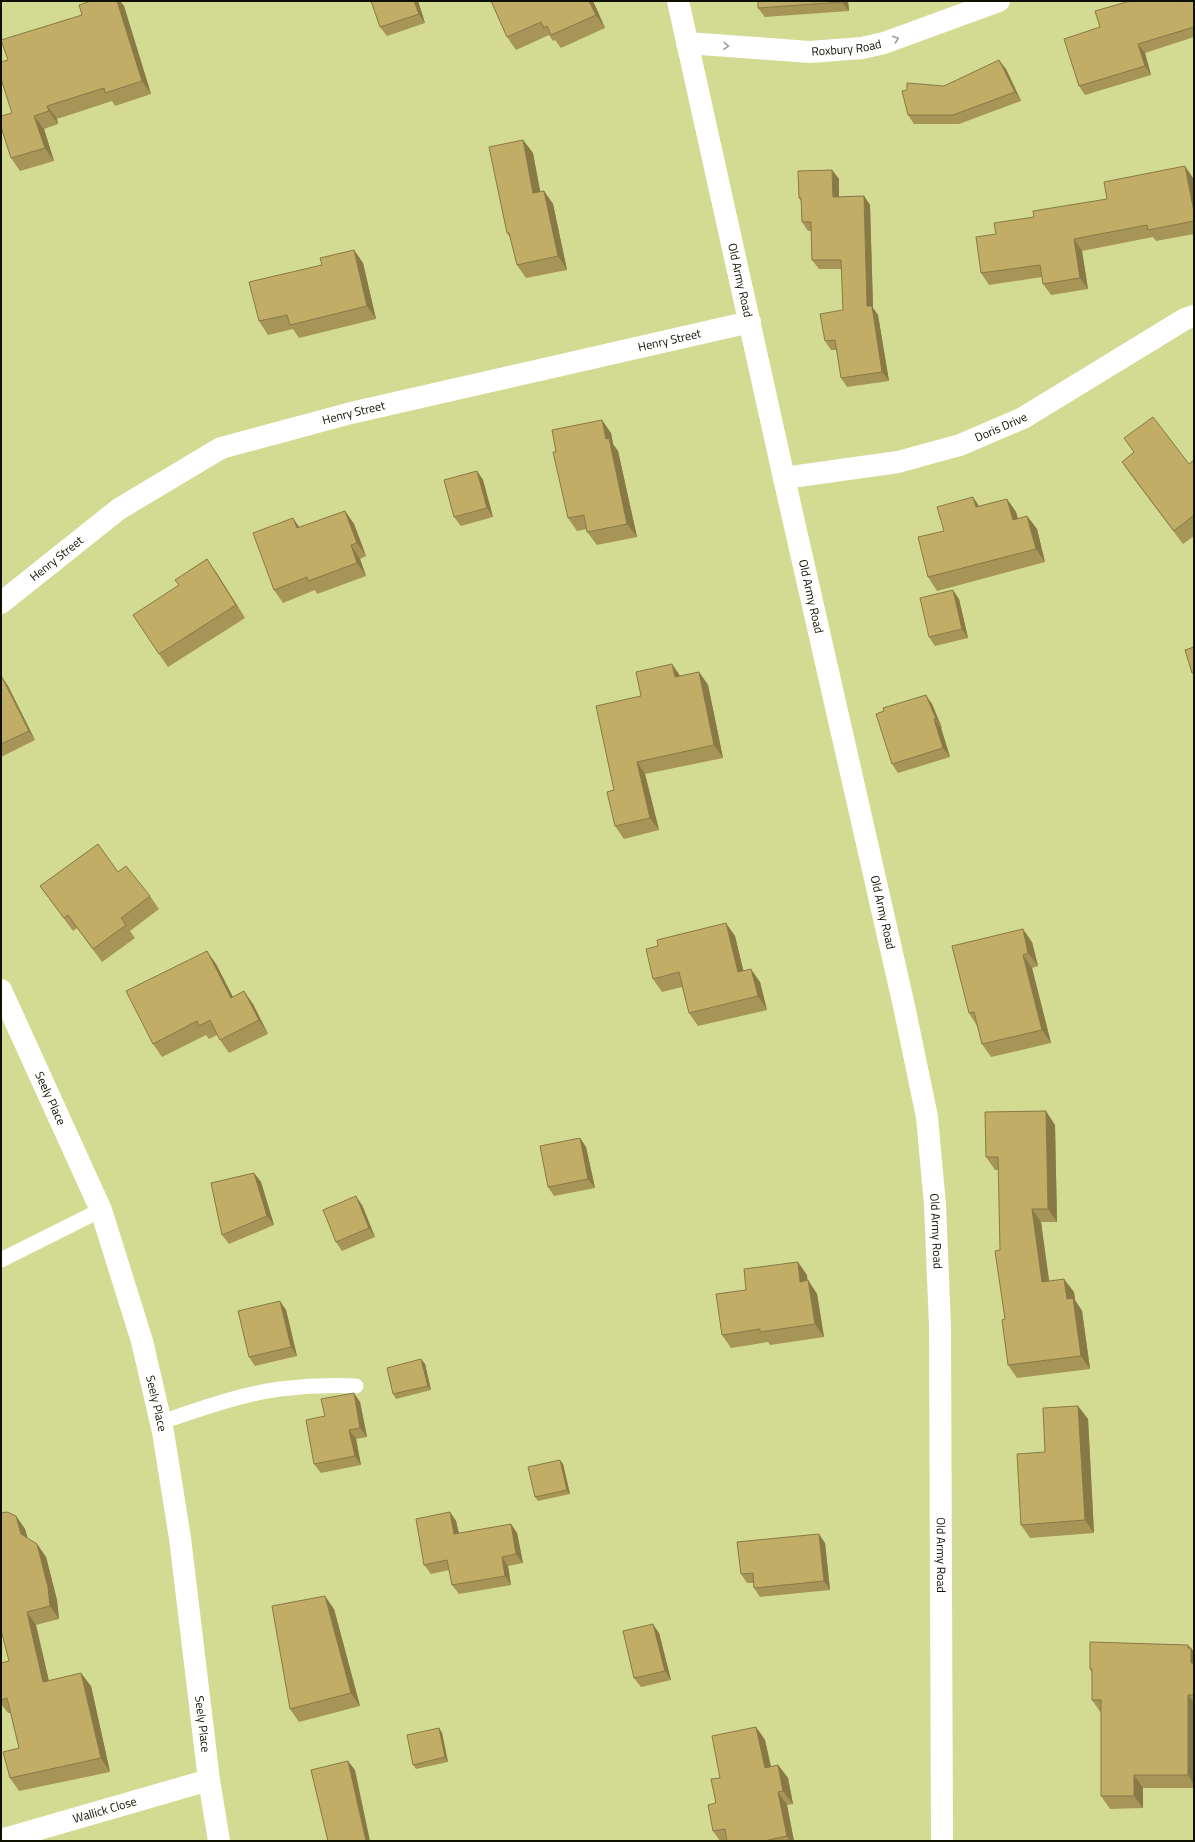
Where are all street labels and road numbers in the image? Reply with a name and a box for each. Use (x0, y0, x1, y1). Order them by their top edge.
street label: Roxbury Road (811, 34, 883, 61)
street label: Old Army Road (723, 241, 758, 319)
street label: Henry Street (636, 323, 704, 356)
street label: Henry Street (320, 395, 388, 429)
street label: Doris Drive (972, 408, 1031, 447)
street label: Henry Street (25, 530, 88, 586)
street label: Old Army Road (794, 557, 829, 635)
street label: Old Army Road (866, 873, 901, 951)
street label: Seely Place (30, 1068, 71, 1128)
street label: Old Army Road (925, 1193, 948, 1269)
street label: Seely Place (141, 1373, 173, 1433)
street label: Old Army Road (932, 1517, 951, 1593)
street label: Seely Place (190, 1695, 216, 1753)
street label: Wallick Close (70, 1791, 139, 1828)

